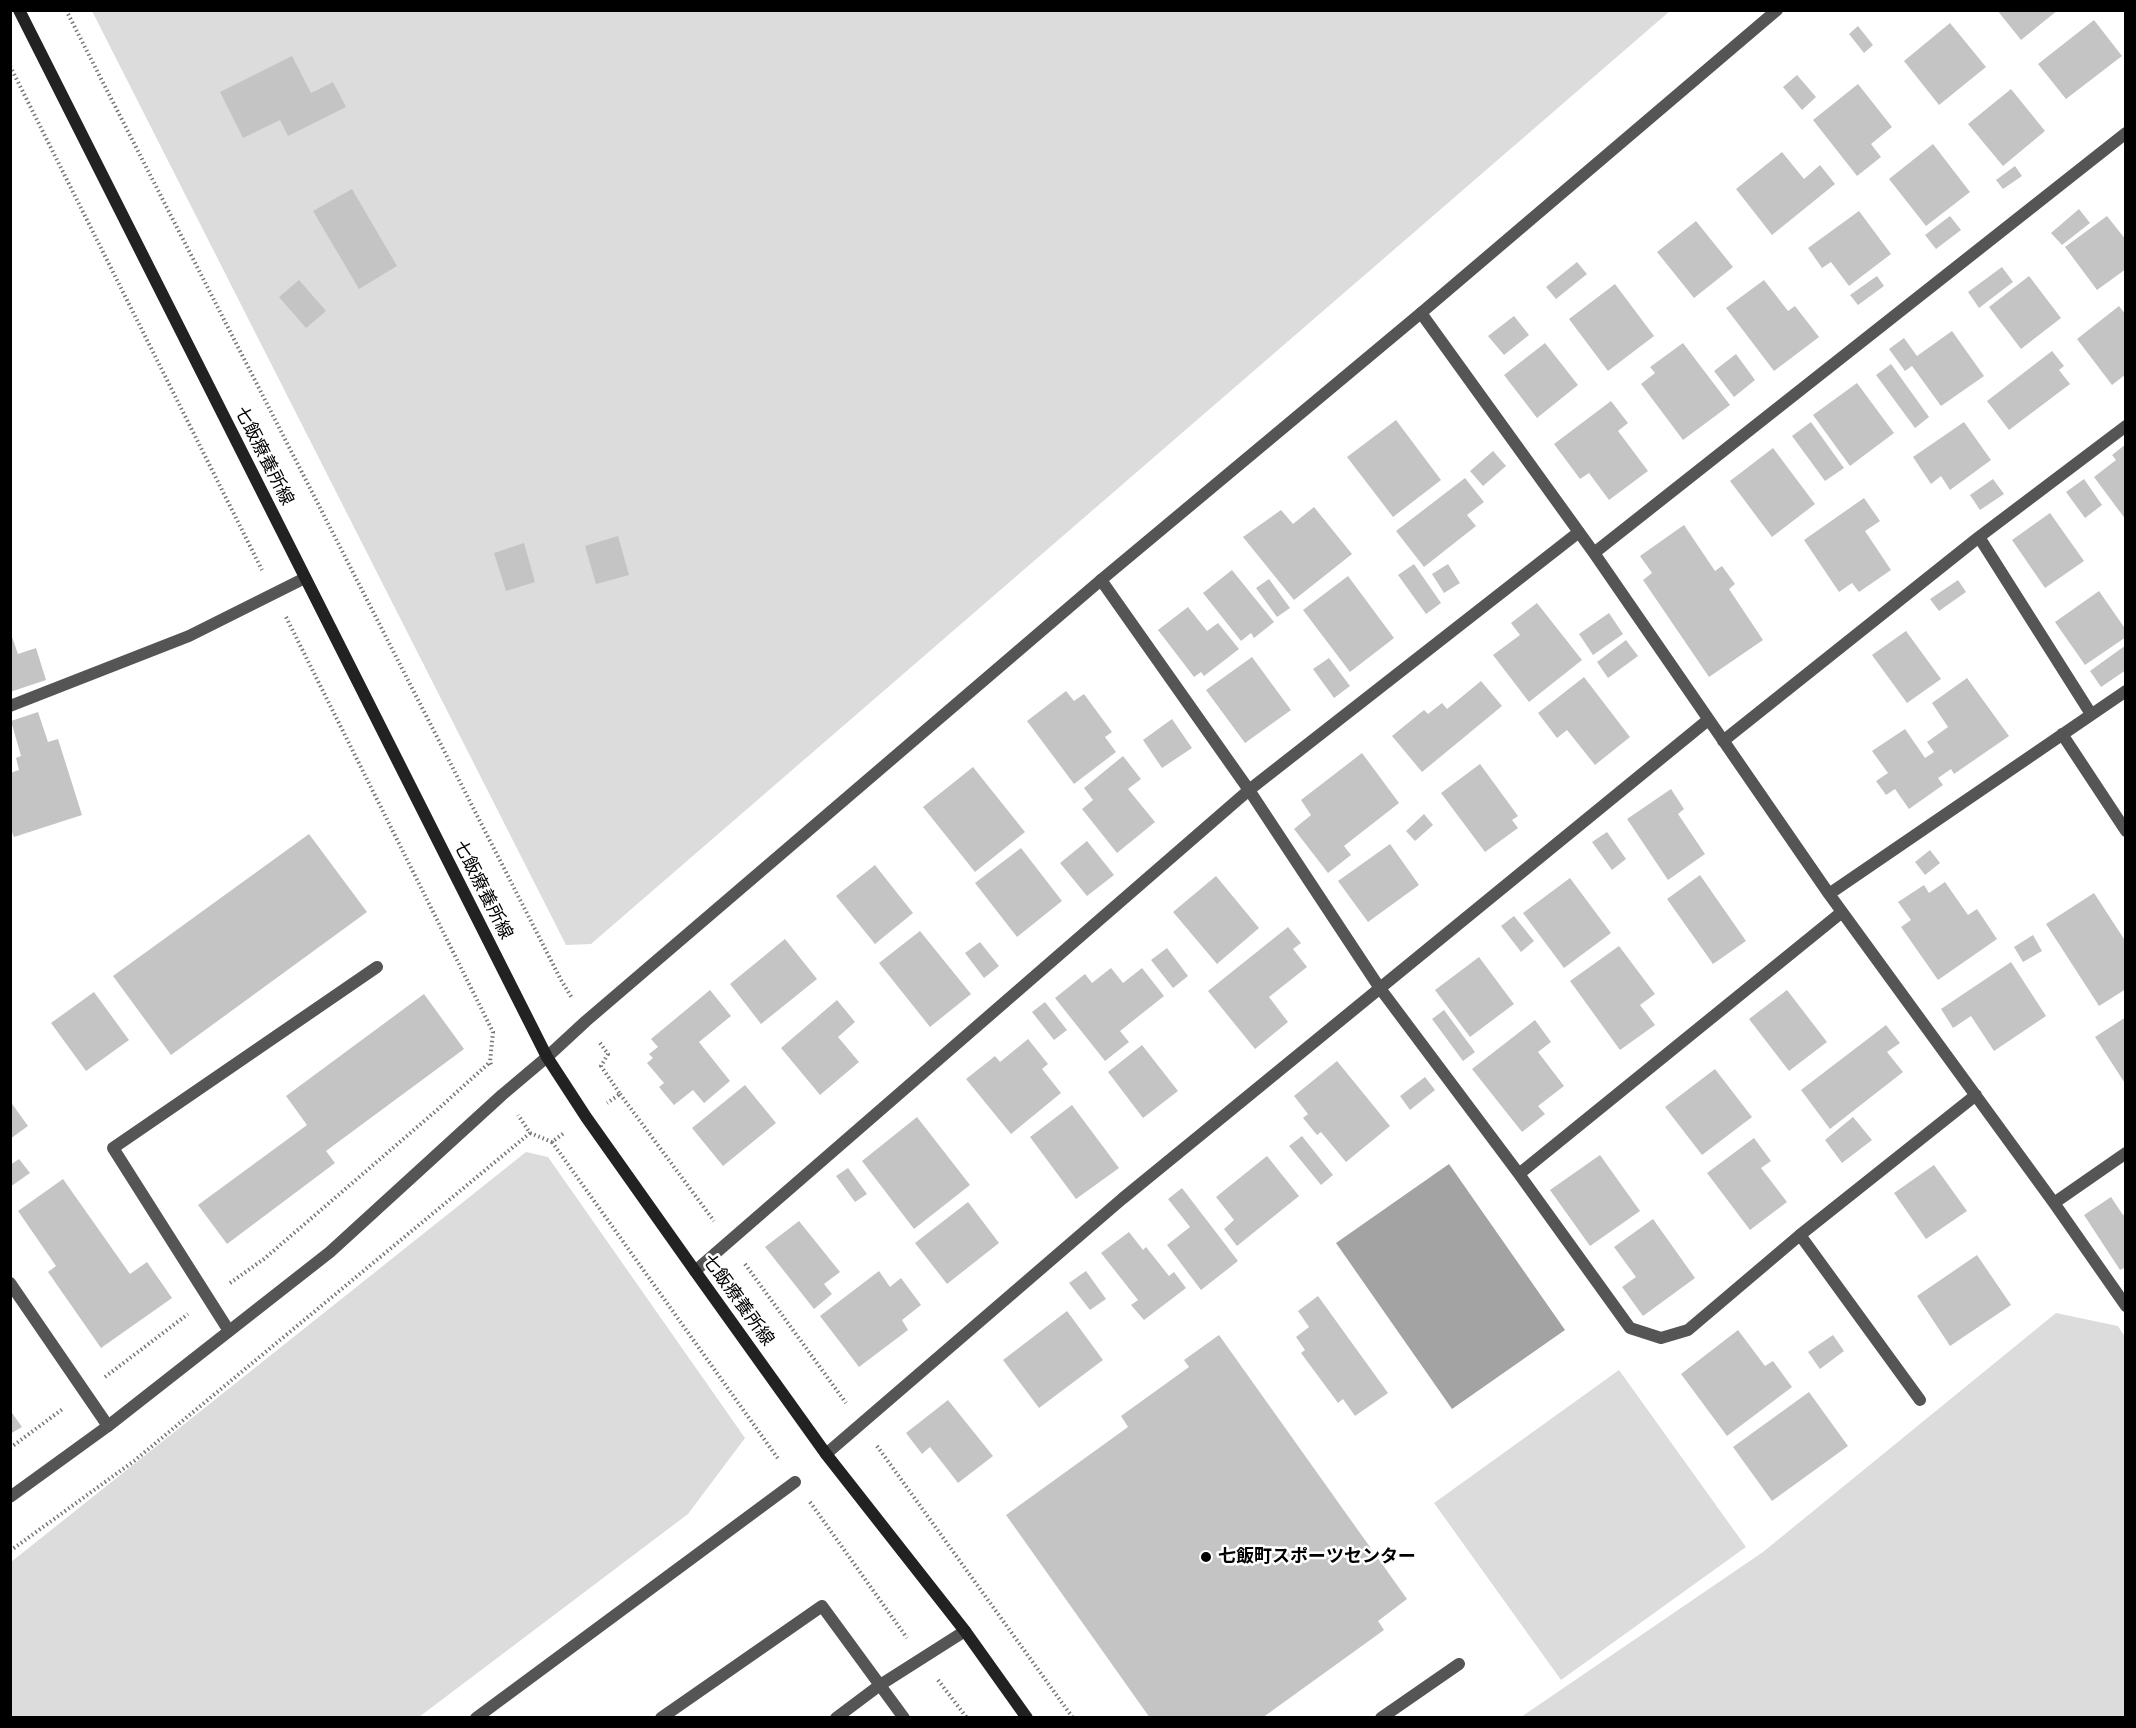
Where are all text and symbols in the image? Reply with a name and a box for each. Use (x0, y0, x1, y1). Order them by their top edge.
street label: 七飯療養所線 (230, 403, 298, 509)
street label: 七飯療養所線 (449, 837, 517, 943)
street label: 七飯療養所線 (698, 1250, 778, 1350)
place label: 七飯町スポーツセンター (1218, 1546, 1416, 1568)
marker: 七飯町スポーツセンター (1199, 1550, 1213, 1564)

